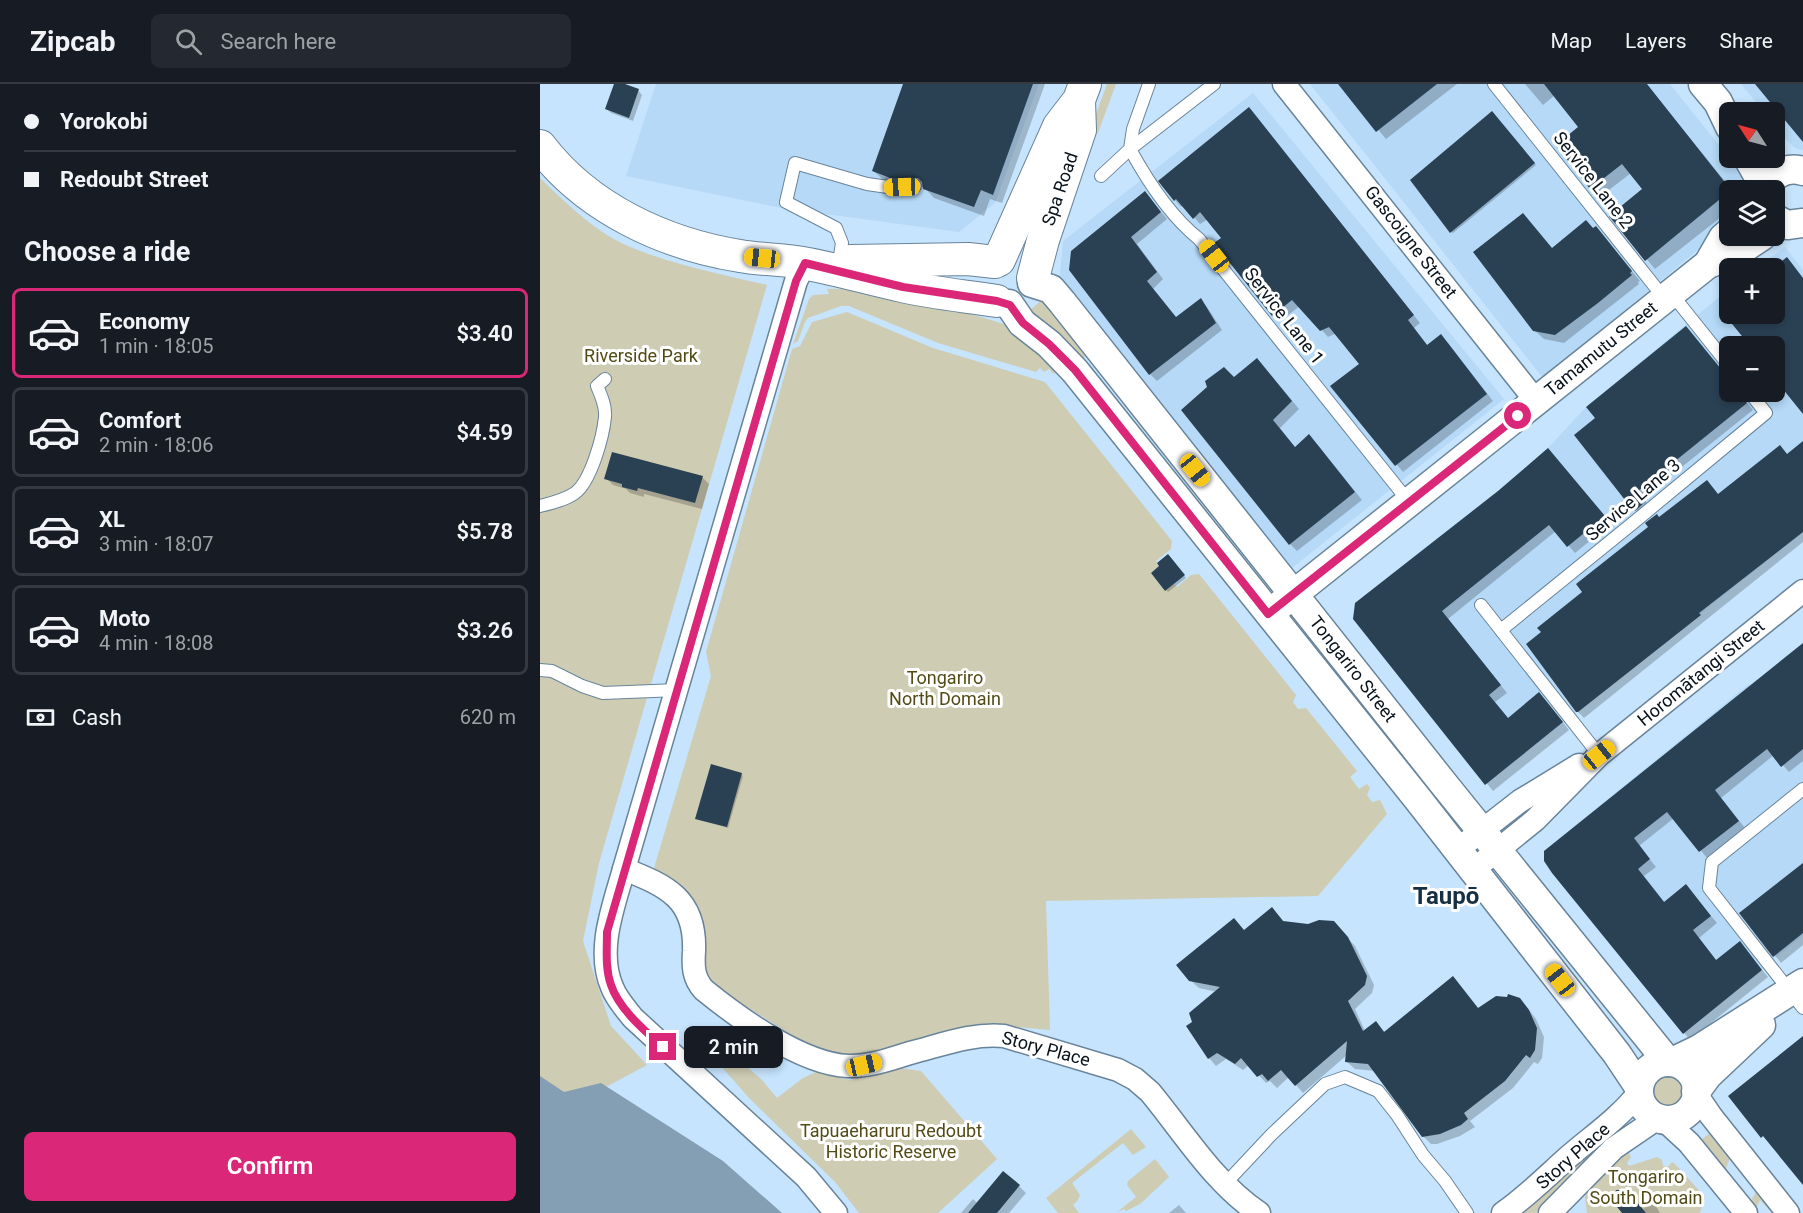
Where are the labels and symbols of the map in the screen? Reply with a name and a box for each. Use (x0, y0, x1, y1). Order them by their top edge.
north arrow (1719, 102, 1785, 168)
street label: Service Lane 2 (1549, 127, 1638, 232)
street label: Spa Road (1037, 149, 1082, 228)
car (884, 177, 920, 197)
street label: Gascoigne Street (1361, 181, 1462, 302)
car (1196, 236, 1232, 276)
car (743, 247, 781, 269)
street label: Service Lane 1 (1240, 263, 1329, 368)
street label: Tamamutu Street (1540, 297, 1661, 400)
park label: Riverside Park (584, 345, 699, 366)
route start (1504, 402, 1531, 429)
car (1177, 450, 1213, 490)
street label: Service Lane 3 (1581, 454, 1684, 545)
street label: Tongariro Street (1306, 612, 1401, 726)
street label: Horomātangi Street (1633, 615, 1768, 730)
park label: Tongariro North Domain (889, 667, 1001, 709)
car (1579, 737, 1619, 773)
district label: Taupō (1413, 882, 1479, 910)
car (1542, 960, 1578, 1000)
callout: 2 min (684, 1026, 783, 1068)
street label: Story Place (1000, 1027, 1093, 1070)
route end (649, 1033, 676, 1060)
car (844, 1052, 884, 1078)
street label: Story Place (1532, 1118, 1614, 1193)
park label: Tapuaeharuru Redoubt Historic Reserve (800, 1120, 982, 1162)
park label: Tongariro South Domain (1589, 1166, 1703, 1208)

